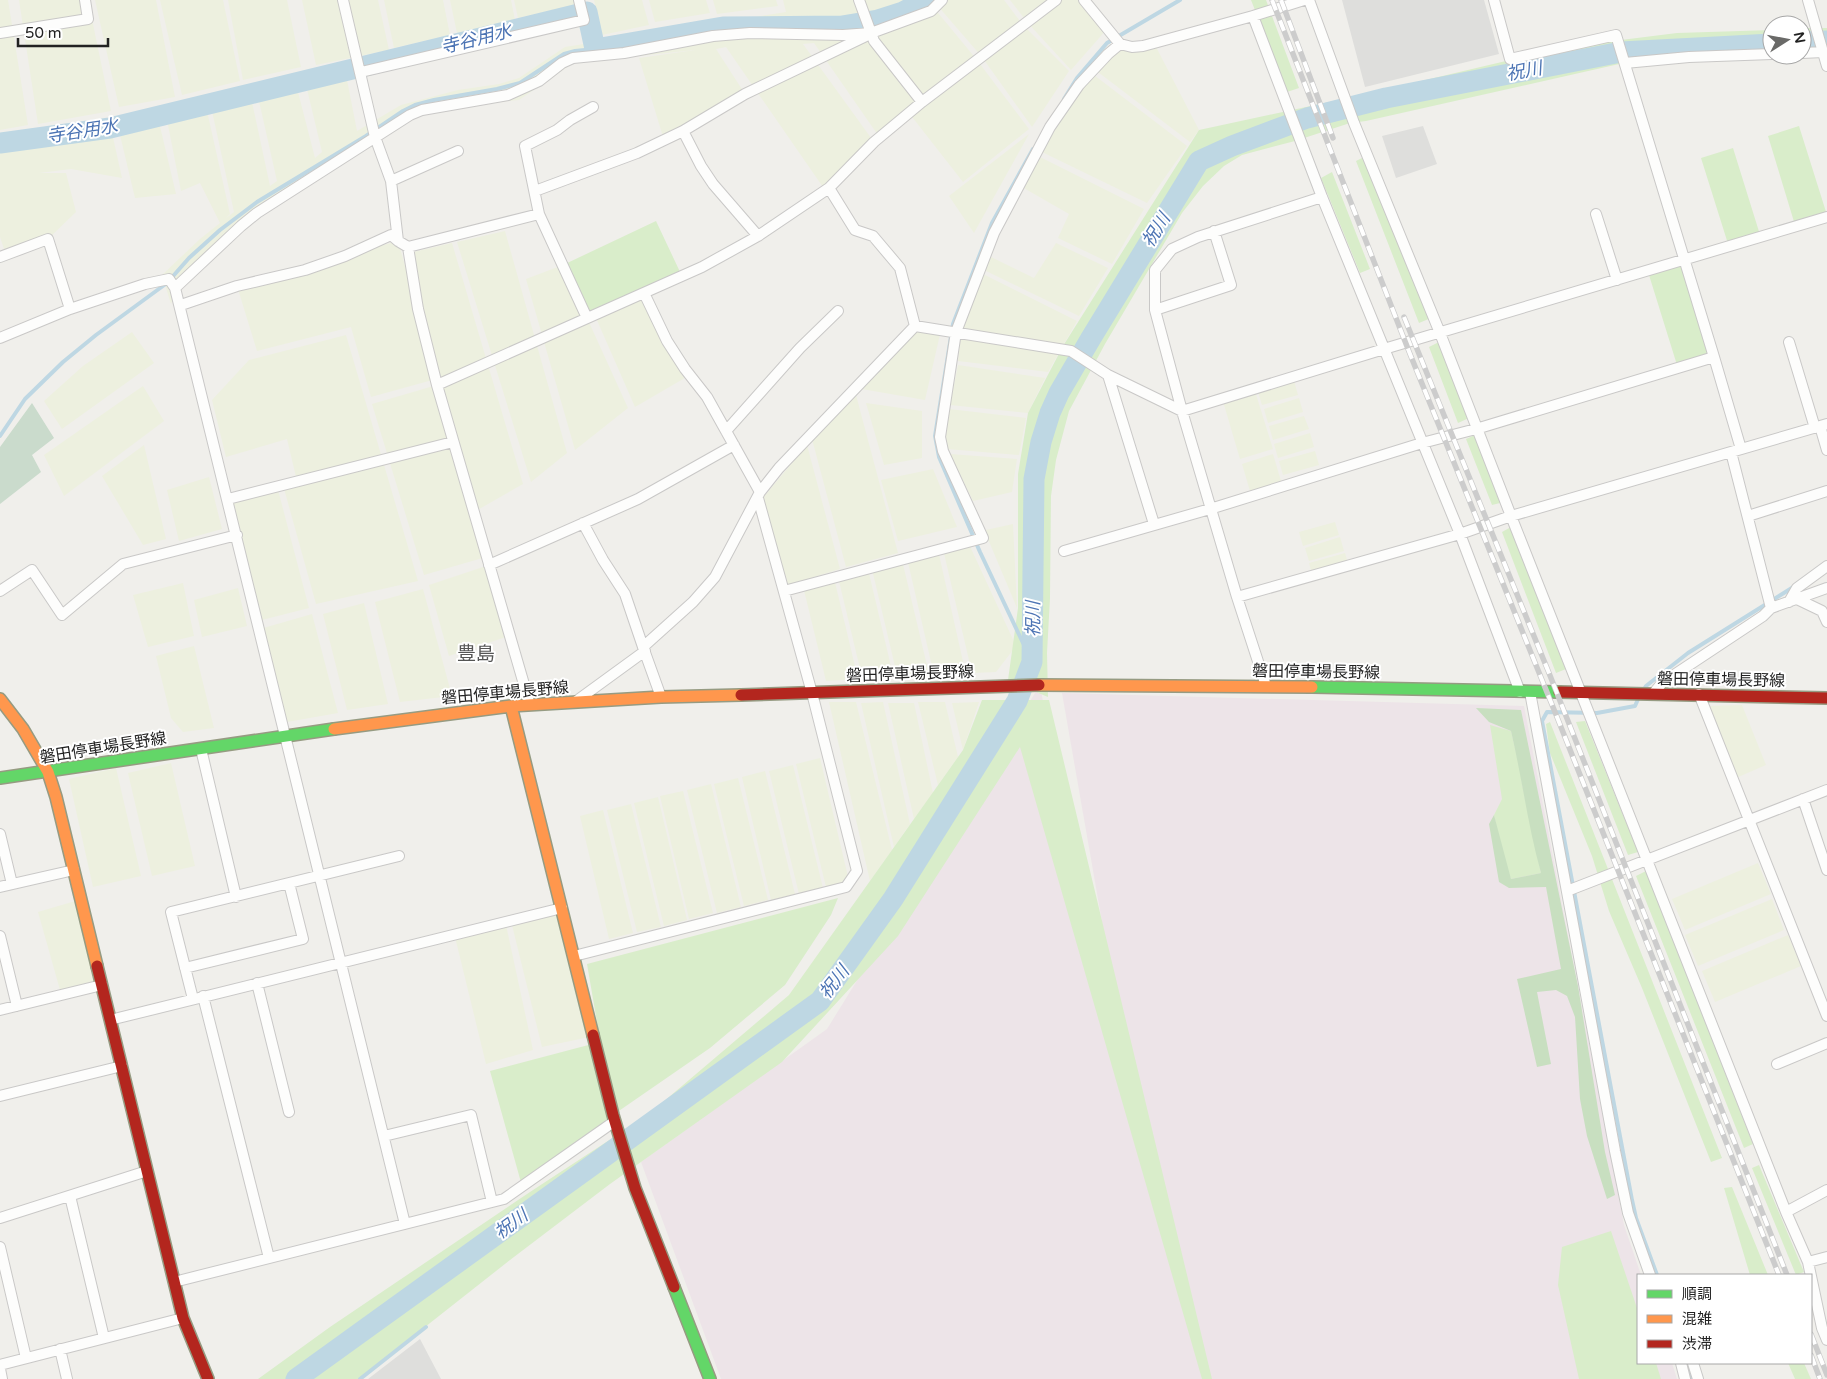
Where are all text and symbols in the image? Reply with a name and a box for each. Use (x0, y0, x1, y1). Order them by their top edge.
scale bar (18, 15, 108, 47)
north arrow (1762, 15, 1812, 65)
water label: 寺谷用水 (438, 19, 516, 58)
text: 50 m (25, 24, 62, 42)
text: N (1790, 30, 1809, 45)
water label: 祝川 (1504, 56, 1546, 85)
water label: 寺谷用水 (45, 114, 121, 147)
water label: 祝川 (1137, 207, 1176, 251)
water label: 祝川 (1022, 599, 1044, 637)
district label: 豊島 (457, 643, 495, 665)
street label: 磐田停車場長野線 (1252, 661, 1380, 683)
street label: 磐田停車場長野線 (846, 662, 974, 686)
street label: 磐田停車場長野線 (1657, 669, 1785, 691)
street label: 磐田停車場長野線 (440, 677, 570, 709)
street label: 磐田停車場長野線 (38, 728, 168, 768)
water label: 祝川 (814, 959, 855, 1003)
water label: 祝川 (490, 1203, 534, 1243)
legend (1637, 1274, 1812, 1364)
text: 順調 (1682, 1285, 1712, 1303)
text: 混雑 (1682, 1310, 1712, 1328)
text: 渋滞 (1682, 1335, 1712, 1353)

